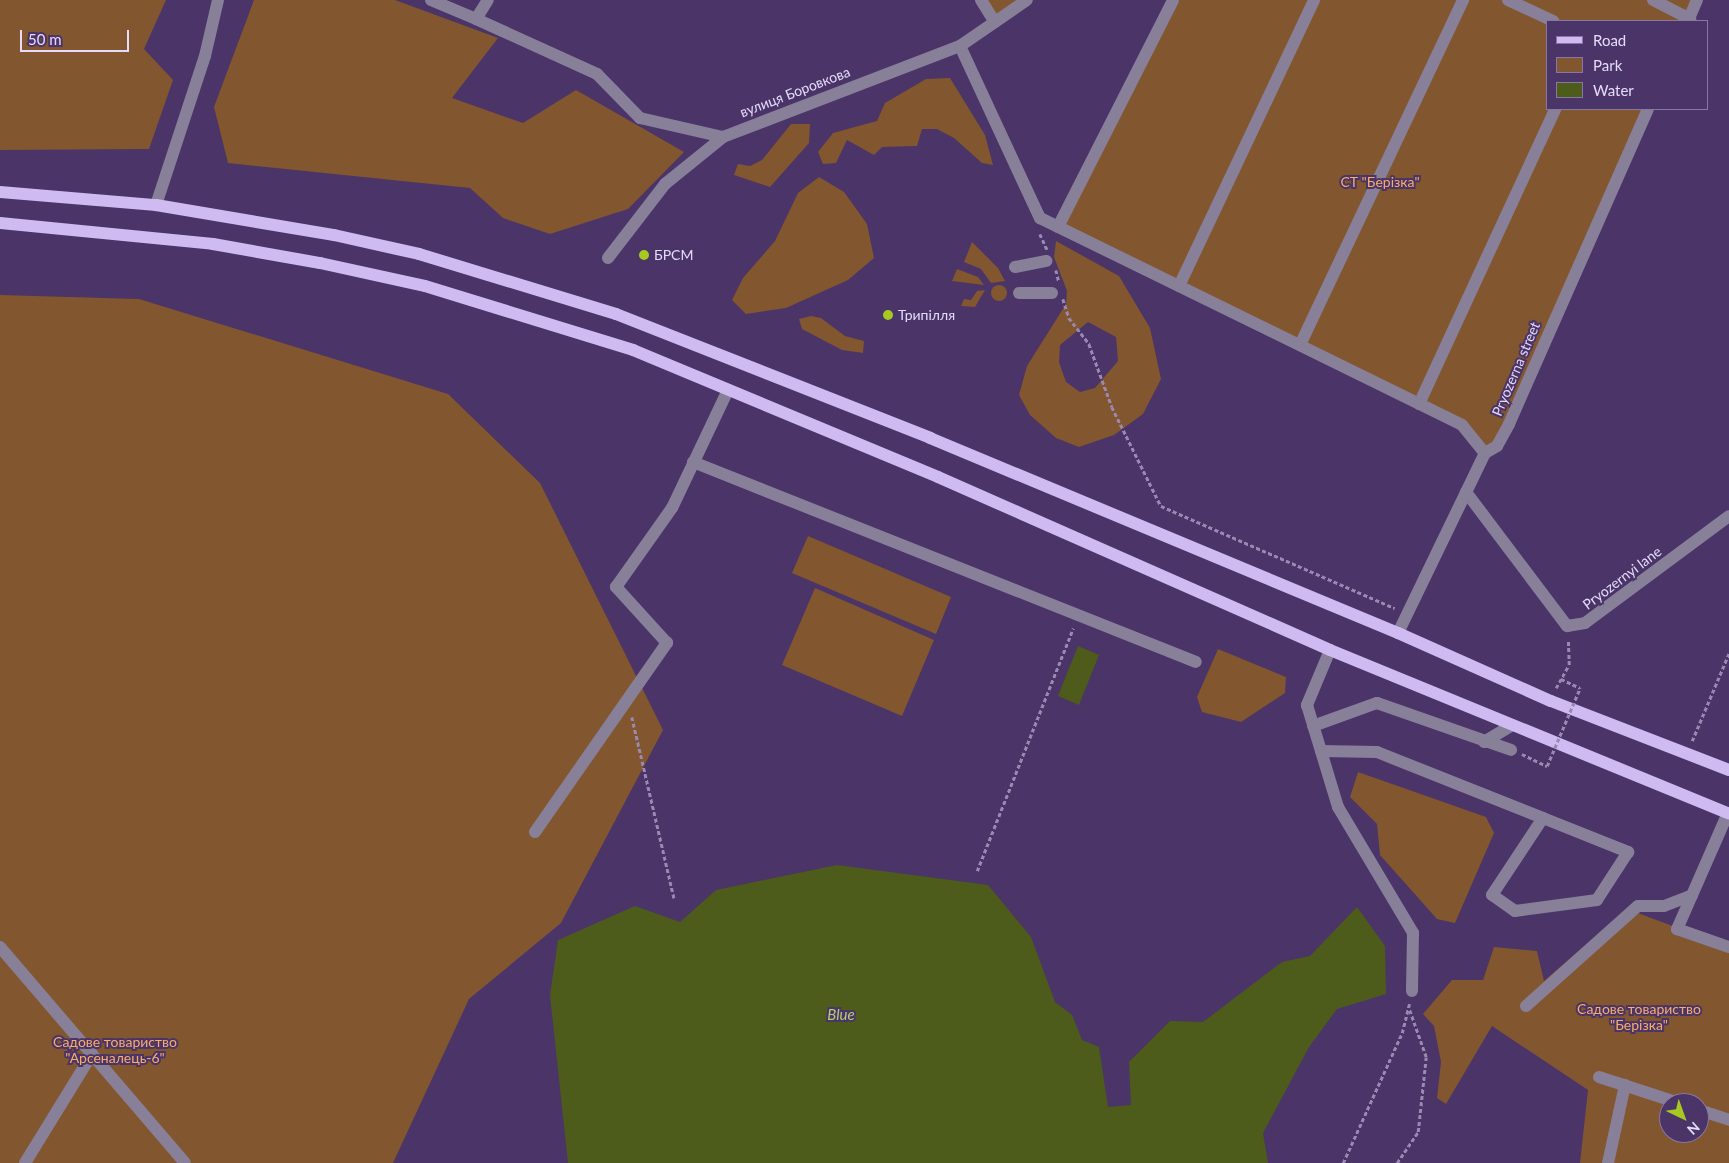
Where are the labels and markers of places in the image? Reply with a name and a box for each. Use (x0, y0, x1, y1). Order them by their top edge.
place label: БРСМ (654, 247, 693, 263)
marker: БРСМ (638, 249, 650, 261)
place label: Трипілля (898, 307, 955, 323)
marker: Трипілля (882, 309, 894, 321)

